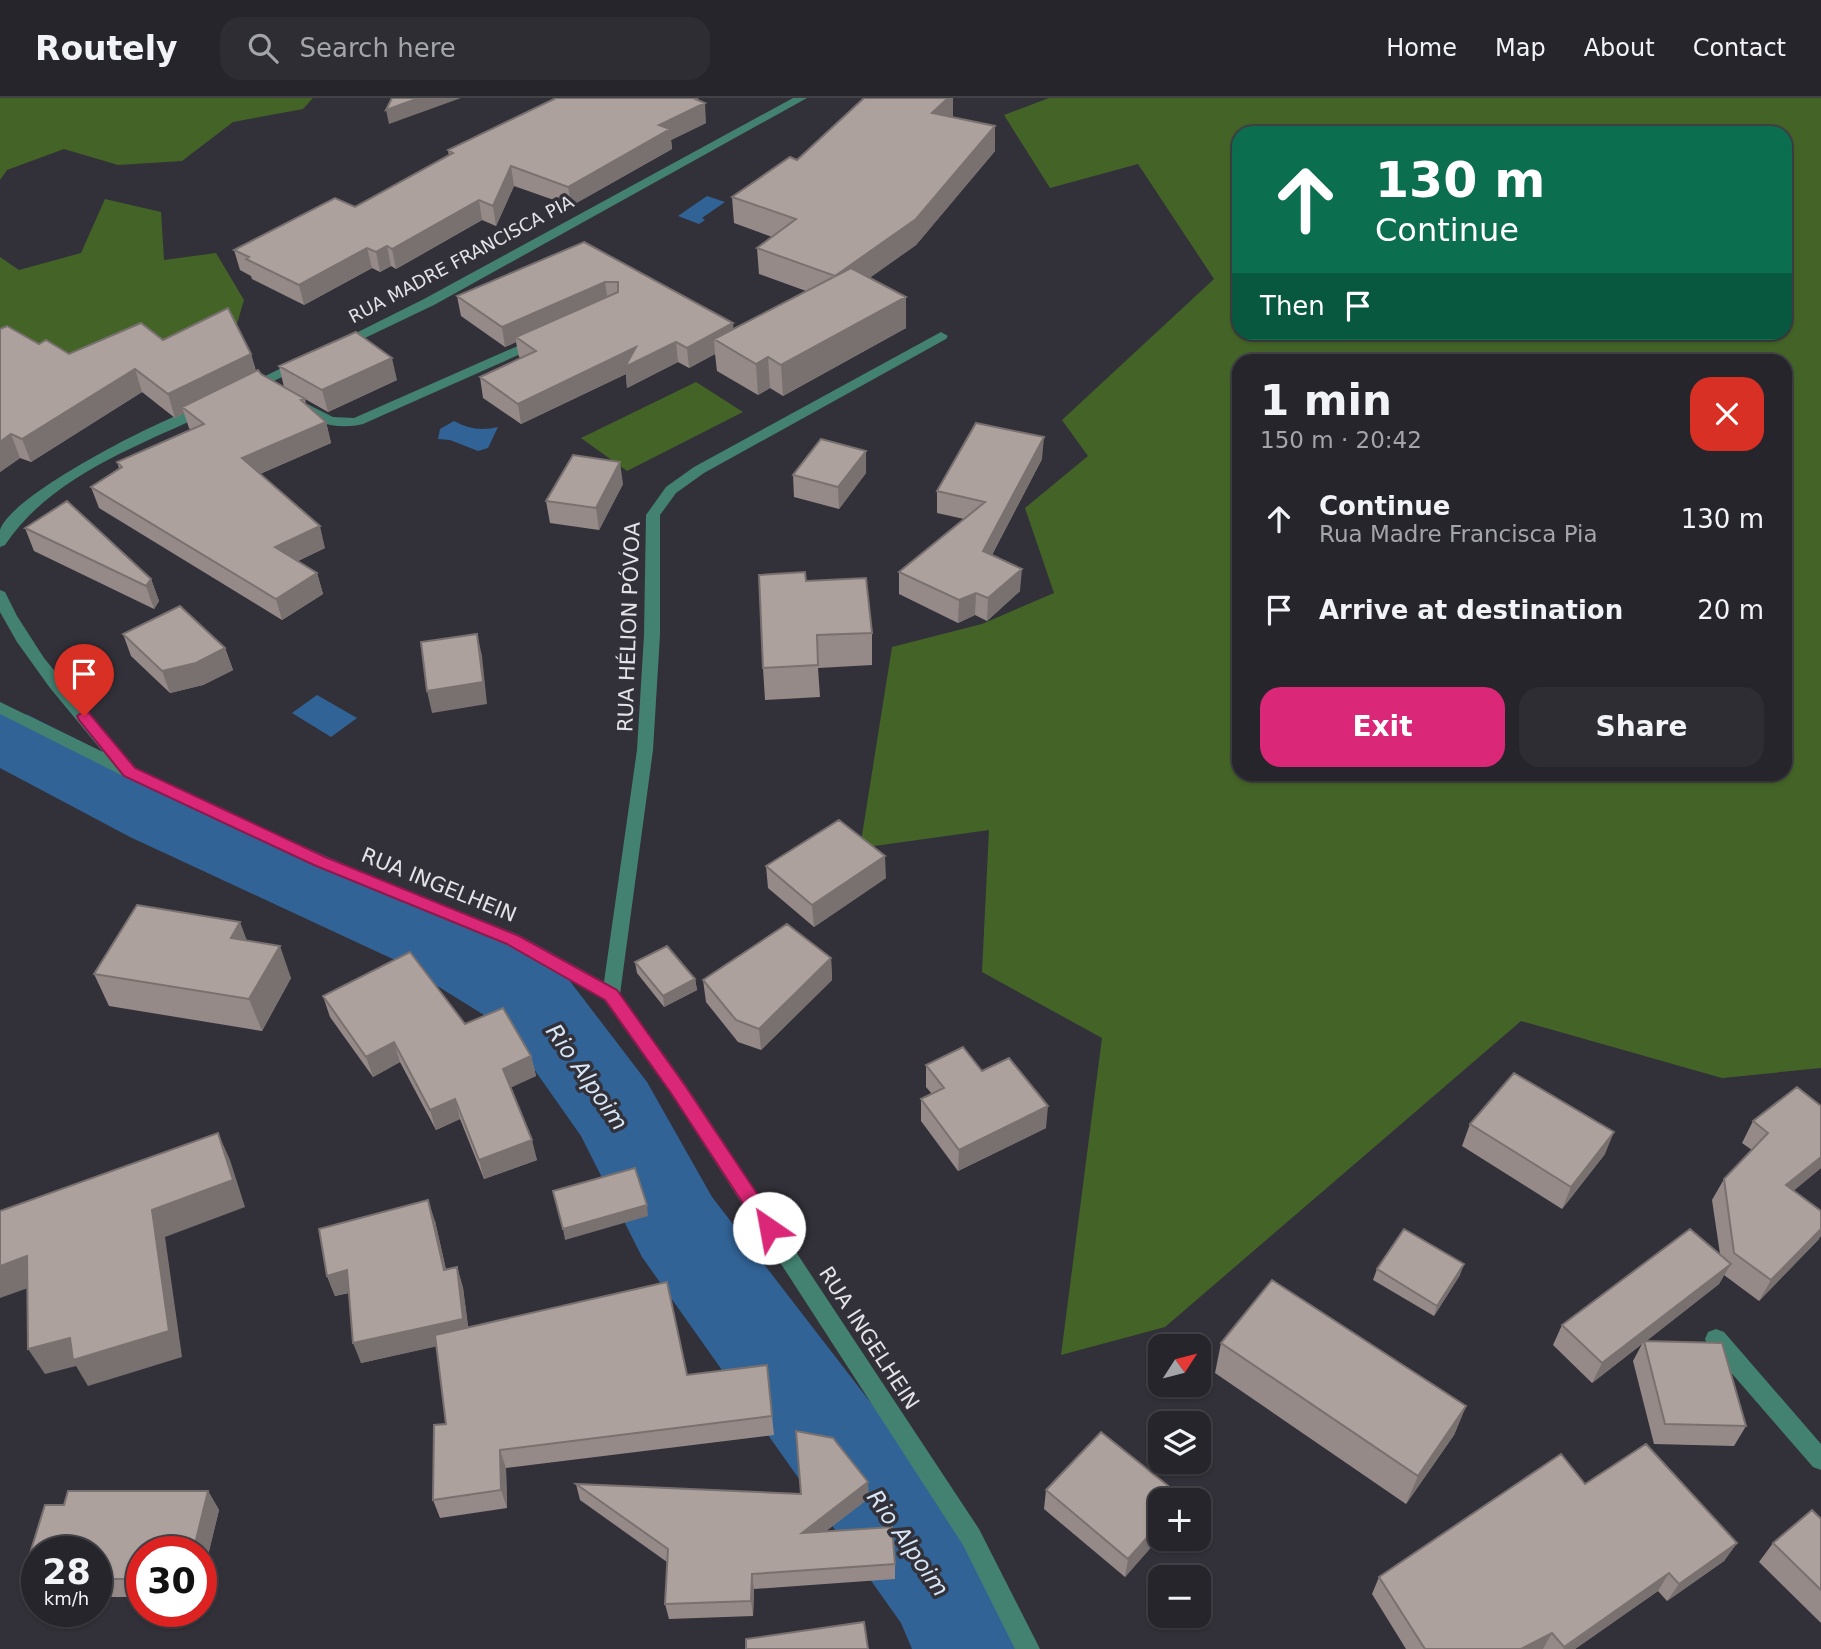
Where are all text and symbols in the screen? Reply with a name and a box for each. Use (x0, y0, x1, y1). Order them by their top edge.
search box (220, 17, 710, 80)
text: Routely (35, 29, 178, 68)
icon: search (244, 29, 282, 67)
text: Search here (300, 33, 456, 63)
text: Home (1386, 34, 1457, 62)
text: Map (1495, 34, 1546, 62)
text: About (1584, 34, 1655, 62)
text: Contact (1693, 34, 1786, 62)
text: 130 m (1375, 152, 1545, 209)
icon: ahead (1260, 154, 1351, 245)
street label: RUA MADRE FRANCISCA PIA (345, 190, 577, 327)
text: Continue (1375, 211, 1519, 249)
icon: arrive (1339, 287, 1377, 325)
text: Then (1260, 291, 1325, 321)
text: 1 min (1260, 376, 1392, 425)
button: close (1690, 377, 1764, 451)
text: 150 m · 20:42 (1260, 427, 1422, 453)
text: Continue (1319, 491, 1450, 521)
icon: ahead (1260, 500, 1298, 538)
text: 130 m (1681, 504, 1764, 534)
street label: RUA HÉLION PÓVOA (612, 521, 645, 732)
text: Rua Madre Francisca Pia (1319, 521, 1597, 547)
icon: arrive (1260, 591, 1298, 629)
text: Arrive at destination (1319, 595, 1623, 625)
text: 20 m (1697, 595, 1764, 625)
pin (54, 644, 114, 716)
icon: arrive (65, 655, 103, 693)
button: Exit (1260, 687, 1505, 767)
button: Share (1519, 687, 1764, 767)
street label: RUA INGELHEIN (358, 843, 520, 927)
water label: Rio Alpoim (541, 1019, 633, 1135)
position arrow (732, 1191, 806, 1265)
street label: RUA INGELHEIN (814, 1262, 924, 1414)
north arrow (1148, 1334, 1211, 1396)
map controls (1148, 1334, 1211, 1628)
button: layers (1148, 1411, 1211, 1474)
water label: Rio Alpoim (862, 1485, 954, 1601)
button: + (1148, 1488, 1211, 1551)
speed limit sign: 30 (126, 1536, 217, 1627)
text: 28 (42, 1552, 91, 1592)
button: − (1148, 1565, 1211, 1628)
text: km/h (44, 1588, 89, 1609)

